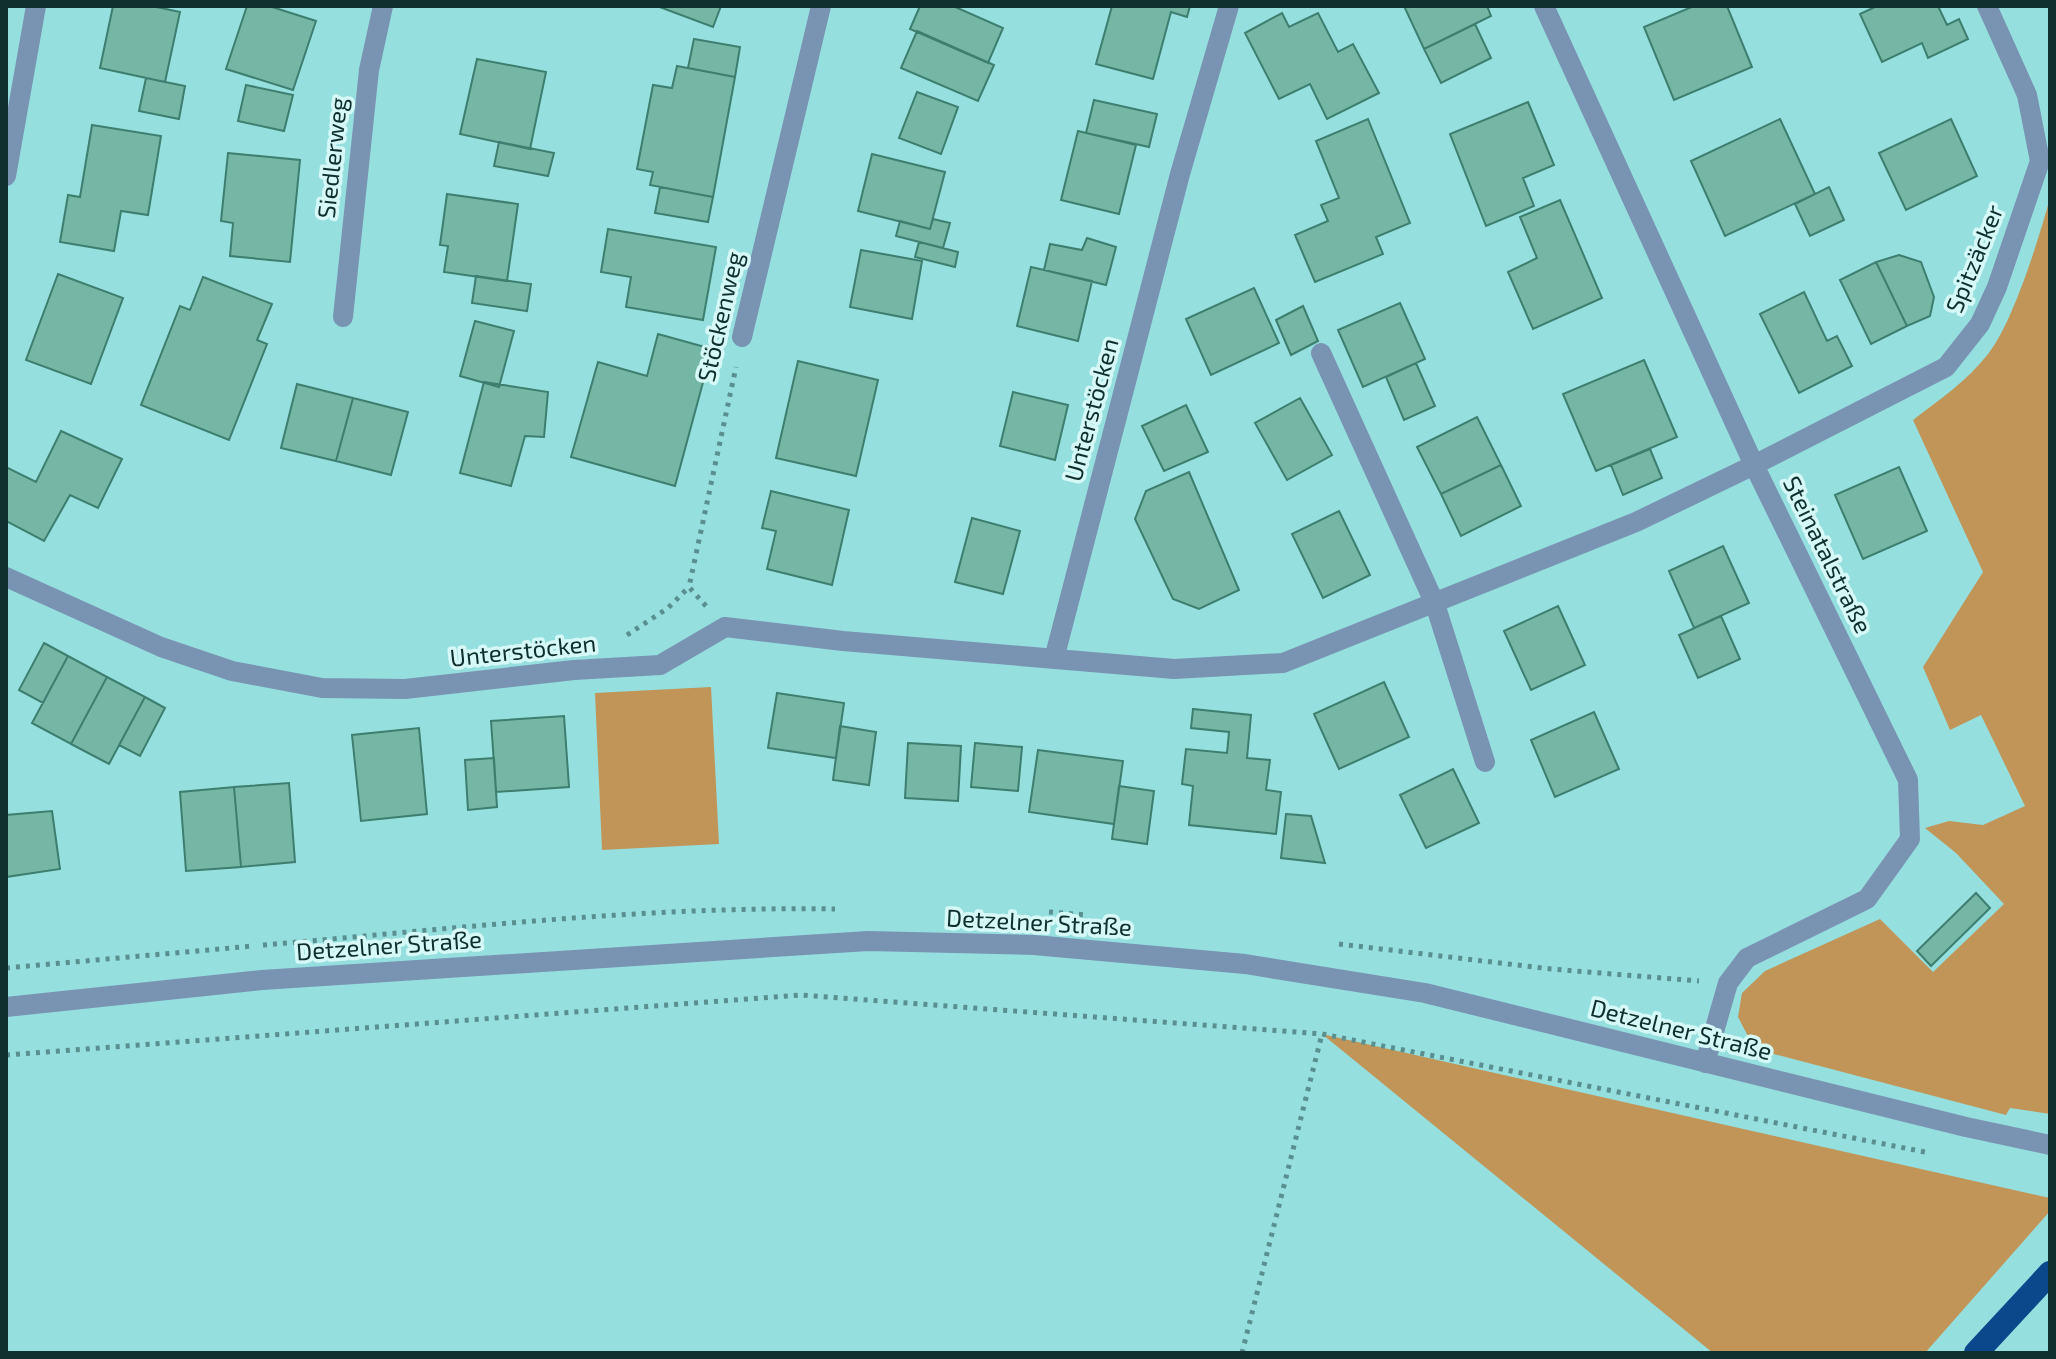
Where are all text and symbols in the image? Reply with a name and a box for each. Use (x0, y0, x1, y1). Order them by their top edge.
street label: Siedlerweg (311, 96, 352, 220)
street label: Spitzäcker (1939, 200, 2009, 317)
street label: Stöckenweg (691, 249, 749, 384)
street label: Unterstöcken (1058, 335, 1124, 484)
street label: Steinatalstraße (1778, 471, 1879, 638)
street label: Unterstöcken (448, 627, 597, 672)
street label: Detzelner Straße (946, 902, 1133, 941)
street label: Detzelner Straße (295, 924, 483, 965)
street label: Detzelner Straße (1588, 992, 1775, 1065)

